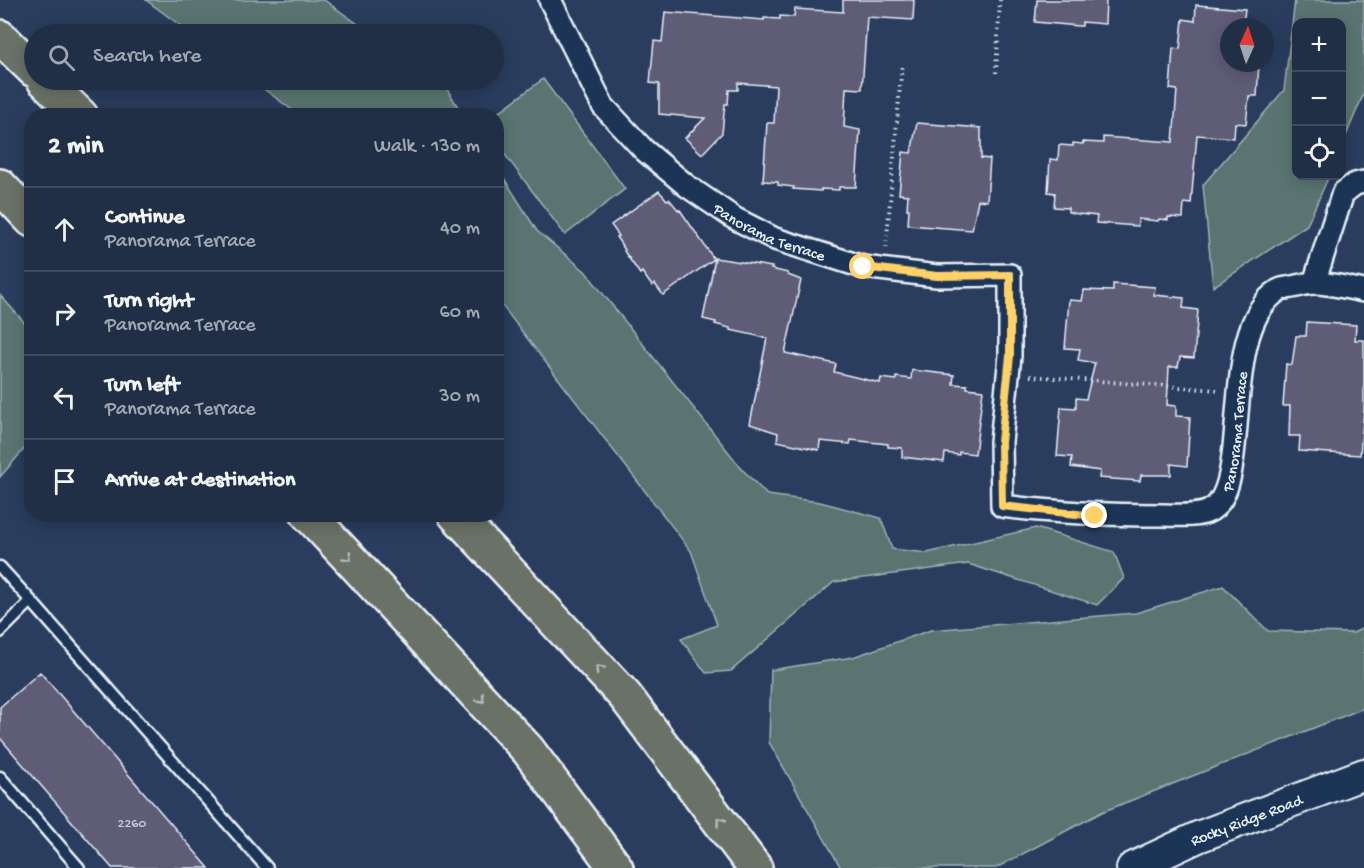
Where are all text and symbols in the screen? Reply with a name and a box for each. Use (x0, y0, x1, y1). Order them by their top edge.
north arrow (1220, 18, 1274, 72)
map controls (1292, 18, 1346, 180)
button: + (1292, 18, 1346, 72)
search box (24, 24, 504, 90)
icon: search (45, 41, 78, 74)
text: Search here (93, 44, 201, 70)
button: − (1292, 72, 1346, 126)
button: locate (1292, 126, 1346, 180)
text: 2 min (48, 132, 103, 163)
text: Walk · 130 m (374, 136, 480, 159)
street label: Panorama Terrace (708, 200, 828, 268)
text: Continue (105, 205, 185, 231)
icon: ahead (48, 213, 81, 246)
text: 40 m (440, 218, 480, 241)
text: Panorama Terrace (105, 231, 256, 254)
route start (849, 253, 875, 279)
text: Turn right (105, 289, 193, 315)
icon: right (48, 297, 81, 330)
text: 60 m (440, 302, 480, 325)
text: Panorama Terrace (105, 315, 256, 338)
street label: Panorama Terrace (1219, 370, 1254, 496)
text: Turn left (105, 373, 179, 399)
icon: left (48, 381, 81, 414)
text: 30 m (439, 386, 480, 409)
text: Panorama Terrace (105, 399, 256, 422)
icon: arrive (48, 465, 81, 498)
text: Arrive at destination (105, 468, 295, 494)
route end (1081, 502, 1107, 528)
one-way arrow (341, 551, 352, 561)
one-way arrow (595, 665, 606, 675)
one-way arrow (474, 693, 485, 703)
street label: Rocky Ridge Road (1188, 792, 1307, 852)
house number: 2260 (118, 816, 146, 833)
one-way arrow (716, 817, 727, 828)

